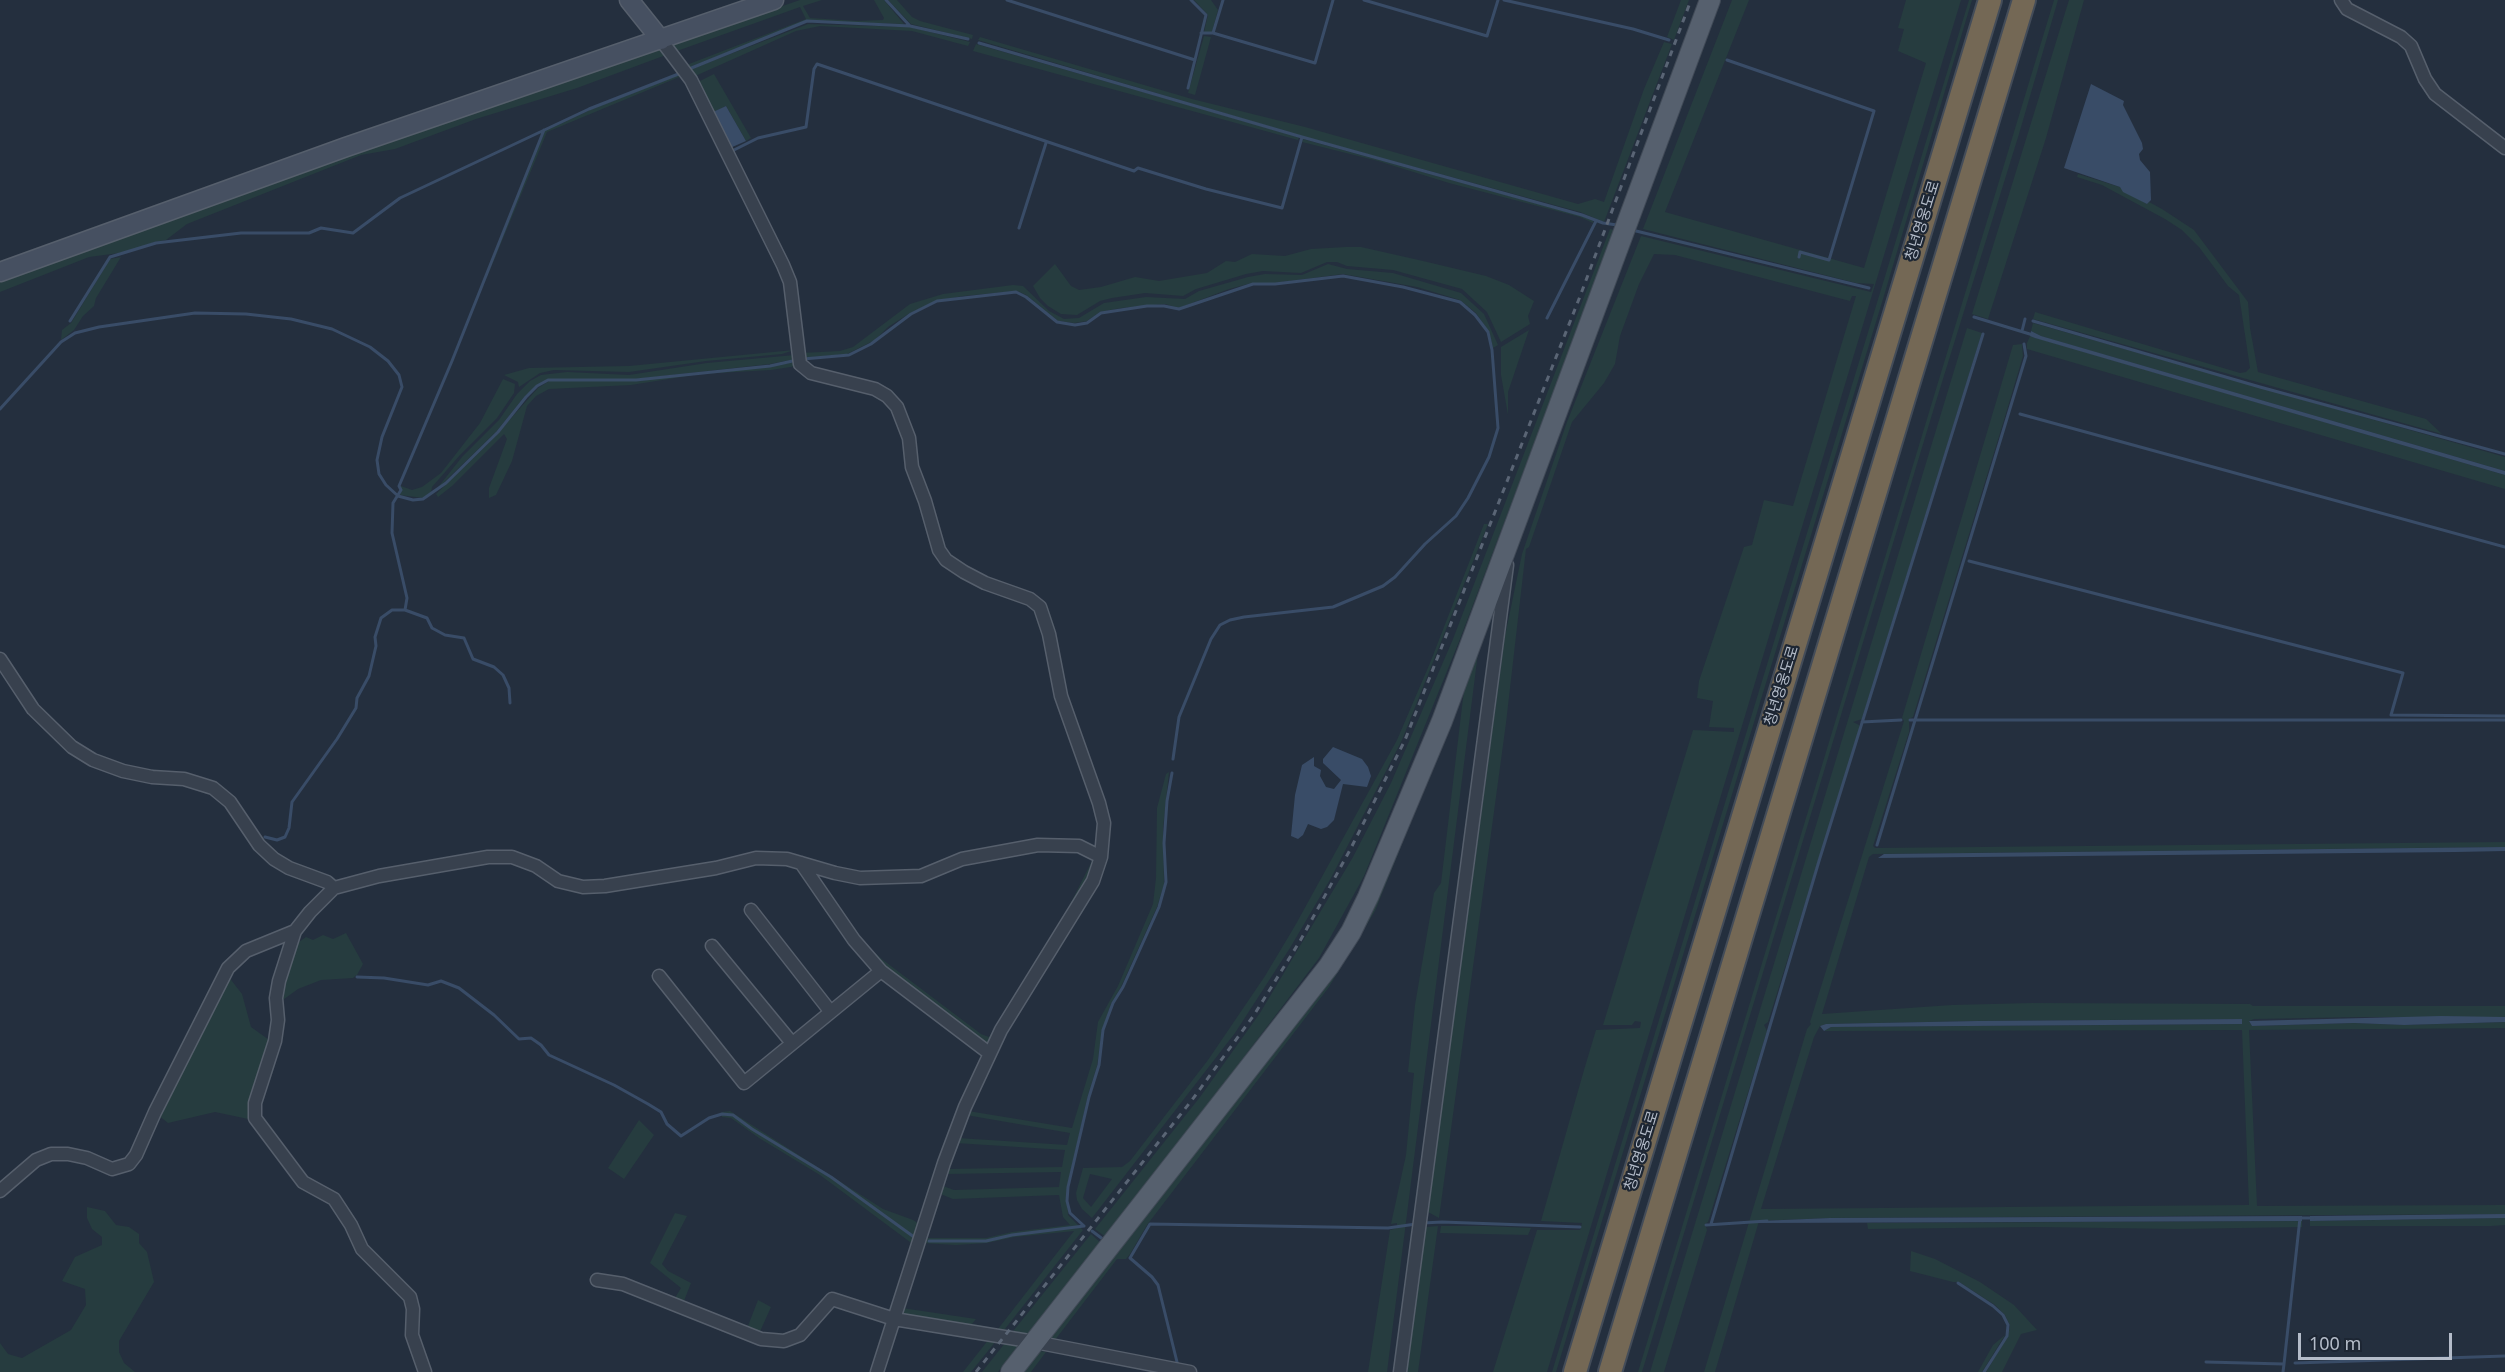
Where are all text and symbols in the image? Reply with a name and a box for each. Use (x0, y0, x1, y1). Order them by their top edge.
street label: 청년영웅도로 (1902, 179, 1944, 263)
street label: 청년영웅도로 (1761, 644, 1803, 728)
street label: 청년영웅도로 (1621, 1109, 1663, 1193)
scale bar (2301, 1321, 2456, 1359)
text: 100 m (2309, 1331, 2361, 1355)

